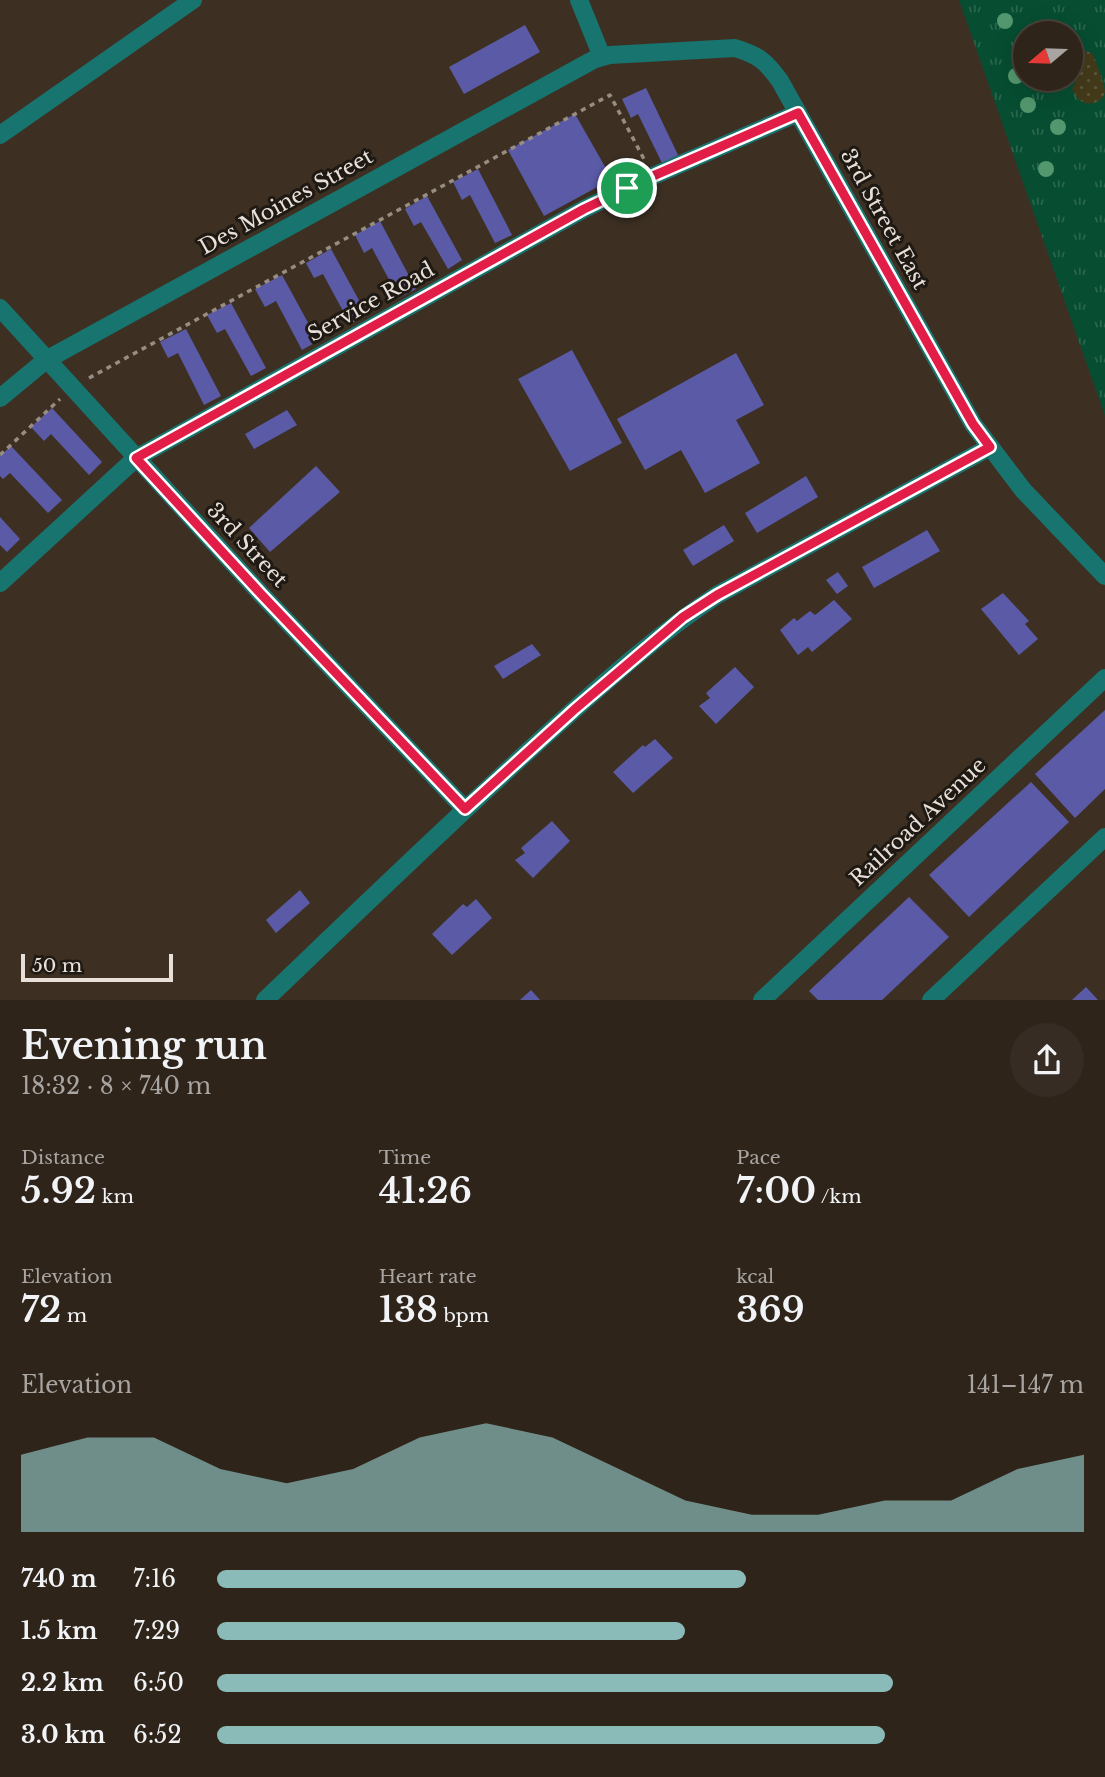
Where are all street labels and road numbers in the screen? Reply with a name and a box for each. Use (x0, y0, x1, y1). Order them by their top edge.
street label: Des Moines Street (195, 143, 377, 261)
street label: 3rd Street East (835, 144, 933, 294)
street label: Service Road (303, 257, 439, 347)
street label: 3rd Street (201, 497, 293, 593)
street label: Railroad Avenue (845, 752, 991, 892)

